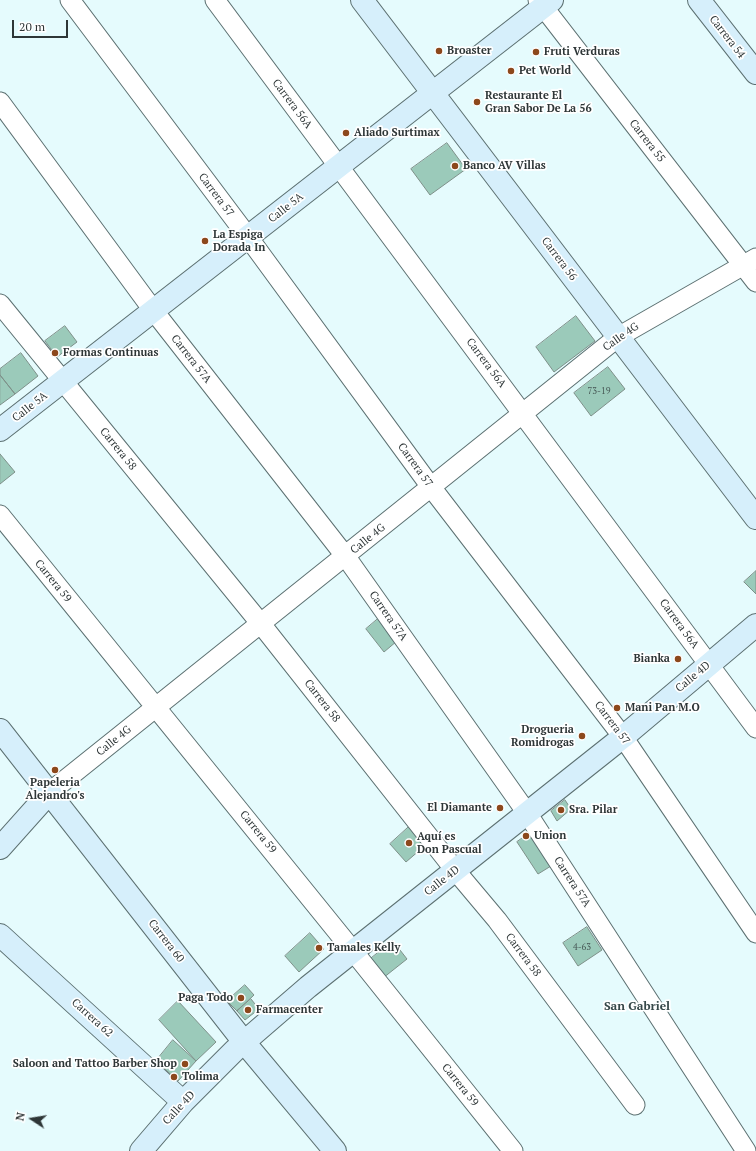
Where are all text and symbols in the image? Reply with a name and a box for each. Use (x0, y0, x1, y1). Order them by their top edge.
scale bar (14, 12, 70, 38)
street label: Carrera 54 (706, 13, 748, 61)
text: 20 m (19, 19, 45, 34)
place label: Broaster (447, 44, 492, 58)
place label: Fruti Verduras (544, 45, 620, 59)
marker: Broaster (434, 46, 444, 56)
marker: Fruti Verduras (531, 47, 541, 57)
place label: Pet World (519, 64, 571, 78)
marker: Pet World (506, 66, 516, 76)
street label: Carrera 56A (269, 77, 315, 131)
place label: Restaurante El Gran Sabor De La 56 (485, 89, 592, 115)
marker: Restaurante El Gran Sabor De La 56 (472, 97, 482, 107)
street label: Carrera 55 (626, 117, 668, 165)
place label: Aliado Surtimax (354, 126, 440, 140)
marker: Aliado Surtimax (341, 128, 351, 138)
place label: Banco AV Villas (463, 159, 546, 173)
marker: Banco AV Villas (450, 161, 460, 171)
street label: Carrera 57 (195, 171, 237, 219)
street label: Calle 5A (266, 190, 306, 226)
place label: La Espiga Dorada In (213, 228, 265, 254)
street label: Carrera 56 (538, 235, 580, 283)
marker: La Espiga Dorada In (200, 236, 210, 246)
street label: Calle 4G (600, 320, 642, 354)
street label: Carrera 57A (168, 332, 214, 386)
street label: Carrera 56A (463, 336, 509, 390)
place label: Formas Continuas (63, 346, 158, 360)
marker: Formas Continuas (50, 348, 60, 358)
house number: 73-19 (587, 386, 611, 396)
street label: Calle 5A (10, 389, 50, 425)
street label: Carrera 58 (97, 425, 139, 473)
street label: Carrera 57 (395, 441, 435, 489)
street label: Calle 4G (348, 521, 388, 557)
street label: Carrera 59 (32, 557, 74, 605)
street label: Carrera 57A (366, 589, 410, 643)
street label: Carrera 56A (657, 597, 701, 651)
place label: Bianka (633, 652, 670, 666)
marker: Bianka (673, 654, 683, 664)
street label: Calle 4D (673, 659, 713, 695)
street label: Carrera 58 (301, 677, 343, 725)
street label: Carrera 57 (591, 699, 633, 747)
place label: Mani Pan M.O (625, 701, 700, 715)
marker: Mani Pan M.O (612, 703, 622, 713)
street label: Calle 4G (94, 723, 134, 759)
place label: Drogueria Romidrogas (511, 723, 574, 749)
marker: Drogueria Romidrogas (577, 731, 587, 741)
marker: Papeleria Alejandro's (50, 765, 60, 775)
place label: Papeleria Alejandro's (25, 776, 85, 802)
place label: El Diamante (427, 801, 492, 815)
marker: El Diamante (495, 803, 505, 813)
place label: Sra. Pilar (569, 803, 617, 817)
marker: Sra. Pilar (556, 805, 566, 815)
street label: Carrera 59 (237, 808, 279, 856)
place label: Union (534, 829, 566, 843)
place label: Aquí es Don Pascual (417, 830, 482, 856)
marker: Union (521, 831, 531, 841)
marker: Aquí es Don Pascual (404, 838, 414, 848)
street label: Carrera 57A (551, 854, 593, 910)
street label: Calle 4D (422, 863, 462, 899)
street label: Carrera 60 (145, 917, 187, 965)
street label: Carrera 58 (502, 931, 544, 979)
place label: Tamales Kelly (327, 941, 400, 955)
house number: 4-63 (573, 942, 591, 952)
marker: Tamales Kelly (314, 943, 324, 953)
place label: Paga Todo (178, 991, 233, 1005)
marker: Paga Todo (236, 993, 246, 1003)
street label: Carrera 62 (69, 996, 115, 1040)
district label: San Gabriel (604, 1000, 670, 1014)
place label: Farmacenter (256, 1003, 323, 1017)
marker: Farmacenter (243, 1005, 253, 1015)
place label: Saloon and Tattoo Barber Shop (13, 1057, 177, 1071)
marker: Saloon and Tattoo Barber Shop (180, 1059, 190, 1069)
street label: Carrera 59 (439, 1061, 481, 1109)
place label: Tolima (182, 1070, 219, 1084)
marker: Tolima (169, 1072, 179, 1082)
street label: Calle 4D (160, 1088, 198, 1128)
north arrow (12, 1099, 52, 1139)
text: N (13, 1111, 28, 1122)

